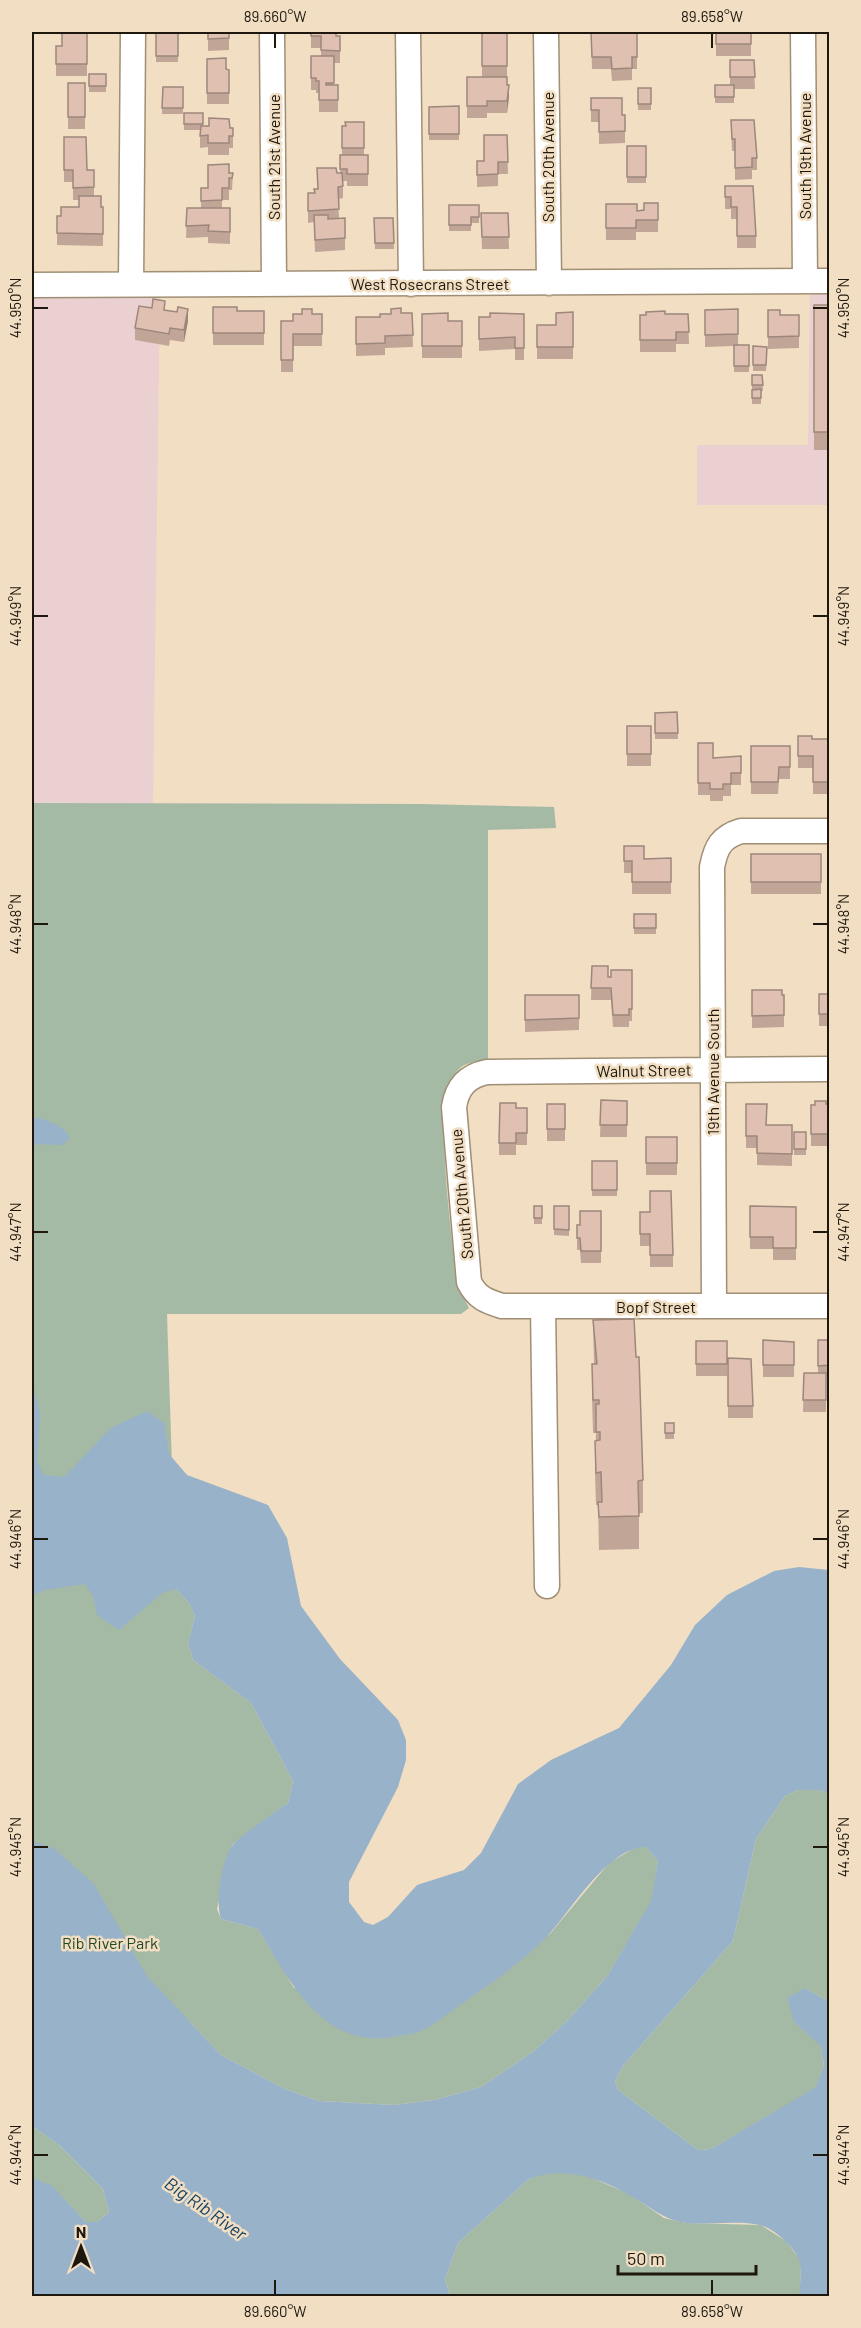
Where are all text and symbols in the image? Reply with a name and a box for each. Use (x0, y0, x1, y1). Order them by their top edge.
text: 89.660°W (244, 7, 306, 25)
text: 89.658°W (681, 7, 743, 25)
street label: South 20th Avenue (538, 92, 557, 222)
street label: South 19th Avenue (795, 93, 814, 219)
street label: South 21st Avenue (264, 94, 283, 220)
street label: West Rosecrans Street (351, 274, 509, 293)
text: 44.950°N (6, 278, 24, 338)
text: 44.950°N (834, 278, 852, 338)
text: 44.949°N (6, 586, 24, 646)
text: 44.949°N (834, 586, 852, 646)
text: 44.948°N (6, 894, 24, 954)
text: 44.948°N (834, 894, 852, 954)
street label: 19th Avenue South (703, 1009, 722, 1135)
street label: Walnut Street (596, 1060, 692, 1080)
street label: South 20th Avenue (446, 1128, 476, 1260)
text: 44.947°N (6, 1202, 24, 1262)
text: 44.947°N (834, 1202, 852, 1262)
street label: Bopf Street (616, 1297, 696, 1316)
text: 44.946°N (6, 1509, 24, 1569)
text: 44.946°N (834, 1509, 852, 1569)
text: 44.945°N (6, 1817, 24, 1877)
text: 44.945°N (834, 1817, 852, 1877)
park label: Rib River Park (62, 1933, 158, 1952)
text: 44.944°N (6, 2125, 24, 2185)
text: 44.944°N (834, 2125, 852, 2185)
water label: Big Rib River (161, 2172, 252, 2245)
north arrow (51, 2217, 111, 2277)
text: N (76, 2222, 86, 2241)
scale bar (618, 2238, 756, 2276)
text: 50 m (627, 2247, 665, 2269)
text: 89.660°W (244, 2302, 306, 2320)
text: 89.658°W (681, 2302, 743, 2320)

